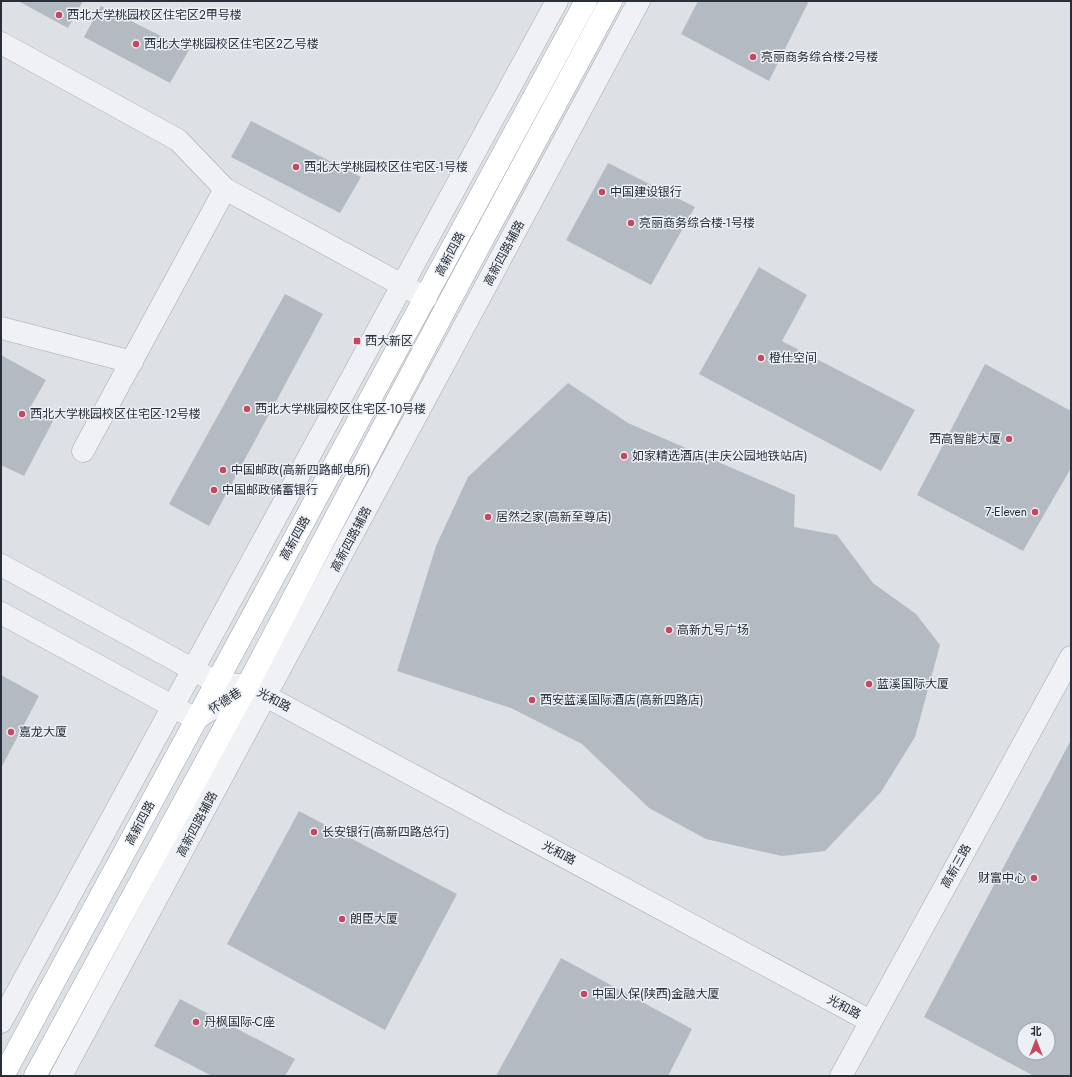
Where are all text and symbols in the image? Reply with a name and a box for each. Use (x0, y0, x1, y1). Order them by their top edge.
place label: 西北大学桃园校区住宅区2甲号楼 (67, 6, 242, 24)
marker: 西北大学桃园校区住宅区2甲号楼 (54, 10, 64, 20)
place label: 西北大学桃园校区住宅区2乙号楼 (144, 35, 319, 53)
marker: 西北大学桃园校区住宅区2乙号楼 (131, 39, 141, 49)
place label: 亮丽商务综合楼-2号楼 (761, 48, 878, 66)
marker: 亮丽商务综合楼-2号楼 (748, 52, 758, 62)
place label: 西北大学桃园校区住宅区-1号楼 (304, 158, 468, 176)
marker: 西北大学桃园校区住宅区-1号楼 (291, 162, 301, 172)
place label: 中国建设银行 (610, 183, 682, 201)
marker: 中国建设银行 (597, 187, 607, 197)
place label: 亮丽商务综合楼-1号楼 (639, 214, 755, 232)
street label: 高新四路辅路 (479, 217, 529, 289)
marker: 亮丽商务综合楼-1号楼 (626, 218, 636, 228)
street label: 高新四路 (431, 229, 469, 279)
place label: 西大新区 (365, 332, 413, 350)
marker: 西大新区 (352, 336, 362, 346)
place label: 橙仕空间 (769, 349, 817, 367)
marker: 橙仕空间 (756, 353, 766, 363)
place label: 西北大学桃园校区住宅区-10号楼 (255, 400, 426, 418)
marker: 西北大学桃园校区住宅区-10号楼 (242, 404, 252, 414)
place label: 西北大学桃园校区住宅区-12号楼 (30, 405, 201, 423)
marker: 西北大学桃园校区住宅区-12号楼 (17, 409, 27, 419)
place label: 西高智能大厦 (929, 430, 1001, 448)
marker: 西高智能大厦 (1004, 434, 1014, 444)
place label: 如家精选酒店(丰庆公园地铁站店) (632, 447, 807, 465)
marker: 如家精选酒店(丰庆公园地铁站店) (619, 451, 629, 461)
place label: 中国邮政(高新四路邮电所) (231, 461, 370, 479)
marker: 中国邮政(高新四路邮电所) (218, 465, 228, 475)
place label: 中国邮政储蓄银行 (222, 481, 318, 499)
marker: 中国邮政储蓄银行 (209, 485, 219, 495)
street label: 高新四路辅路 (326, 503, 376, 575)
place label: 7-Eleven (985, 503, 1027, 521)
marker: 7-Eleven (1030, 507, 1040, 517)
place label: 居然之家(高新至尊店) (496, 508, 611, 526)
marker: 居然之家(高新至尊店) (483, 512, 493, 522)
street label: 高新四路 (275, 513, 315, 563)
place label: 高新九号广场 (677, 621, 749, 639)
marker: 高新九号广场 (664, 625, 674, 635)
place label: 蓝溪国际大厦 (877, 675, 949, 693)
marker: 蓝溪国际大厦 (864, 679, 874, 689)
street label: 怀德巷 (205, 684, 245, 718)
street label: 光和路 (254, 684, 294, 716)
place label: 西安蓝溪国际酒店(高新四路店) (540, 691, 703, 709)
marker: 西安蓝溪国际酒店(高新四路店) (527, 695, 537, 705)
place label: 嘉龙大厦 (19, 723, 67, 741)
marker: 嘉龙大厦 (6, 727, 16, 737)
street label: 高新四路辅路 (172, 788, 222, 860)
street label: 高新四路 (121, 798, 159, 848)
place label: 长安银行(高新四路总行) (322, 823, 449, 841)
marker: 长安银行(高新四路总行) (309, 827, 319, 837)
street label: 光和路 (539, 837, 579, 869)
street label: 高新三路 (936, 841, 976, 891)
place label: 财富中心 (978, 869, 1026, 887)
marker: 财富中心 (1029, 873, 1039, 883)
place label: 朗臣大厦 (350, 910, 398, 928)
marker: 朗臣大厦 (337, 914, 347, 924)
place label: 中国人保(陕西)金融大厦 (592, 985, 719, 1003)
marker: 中国人保(陕西)金融大厦 (579, 989, 589, 999)
street label: 光和路 (824, 991, 864, 1023)
place label: 丹枫国际-C座 (204, 1013, 275, 1031)
marker: 丹枫国际-C座 (191, 1017, 201, 1027)
north arrow (1016, 1021, 1056, 1061)
text: 北 (1031, 1023, 1042, 1039)

